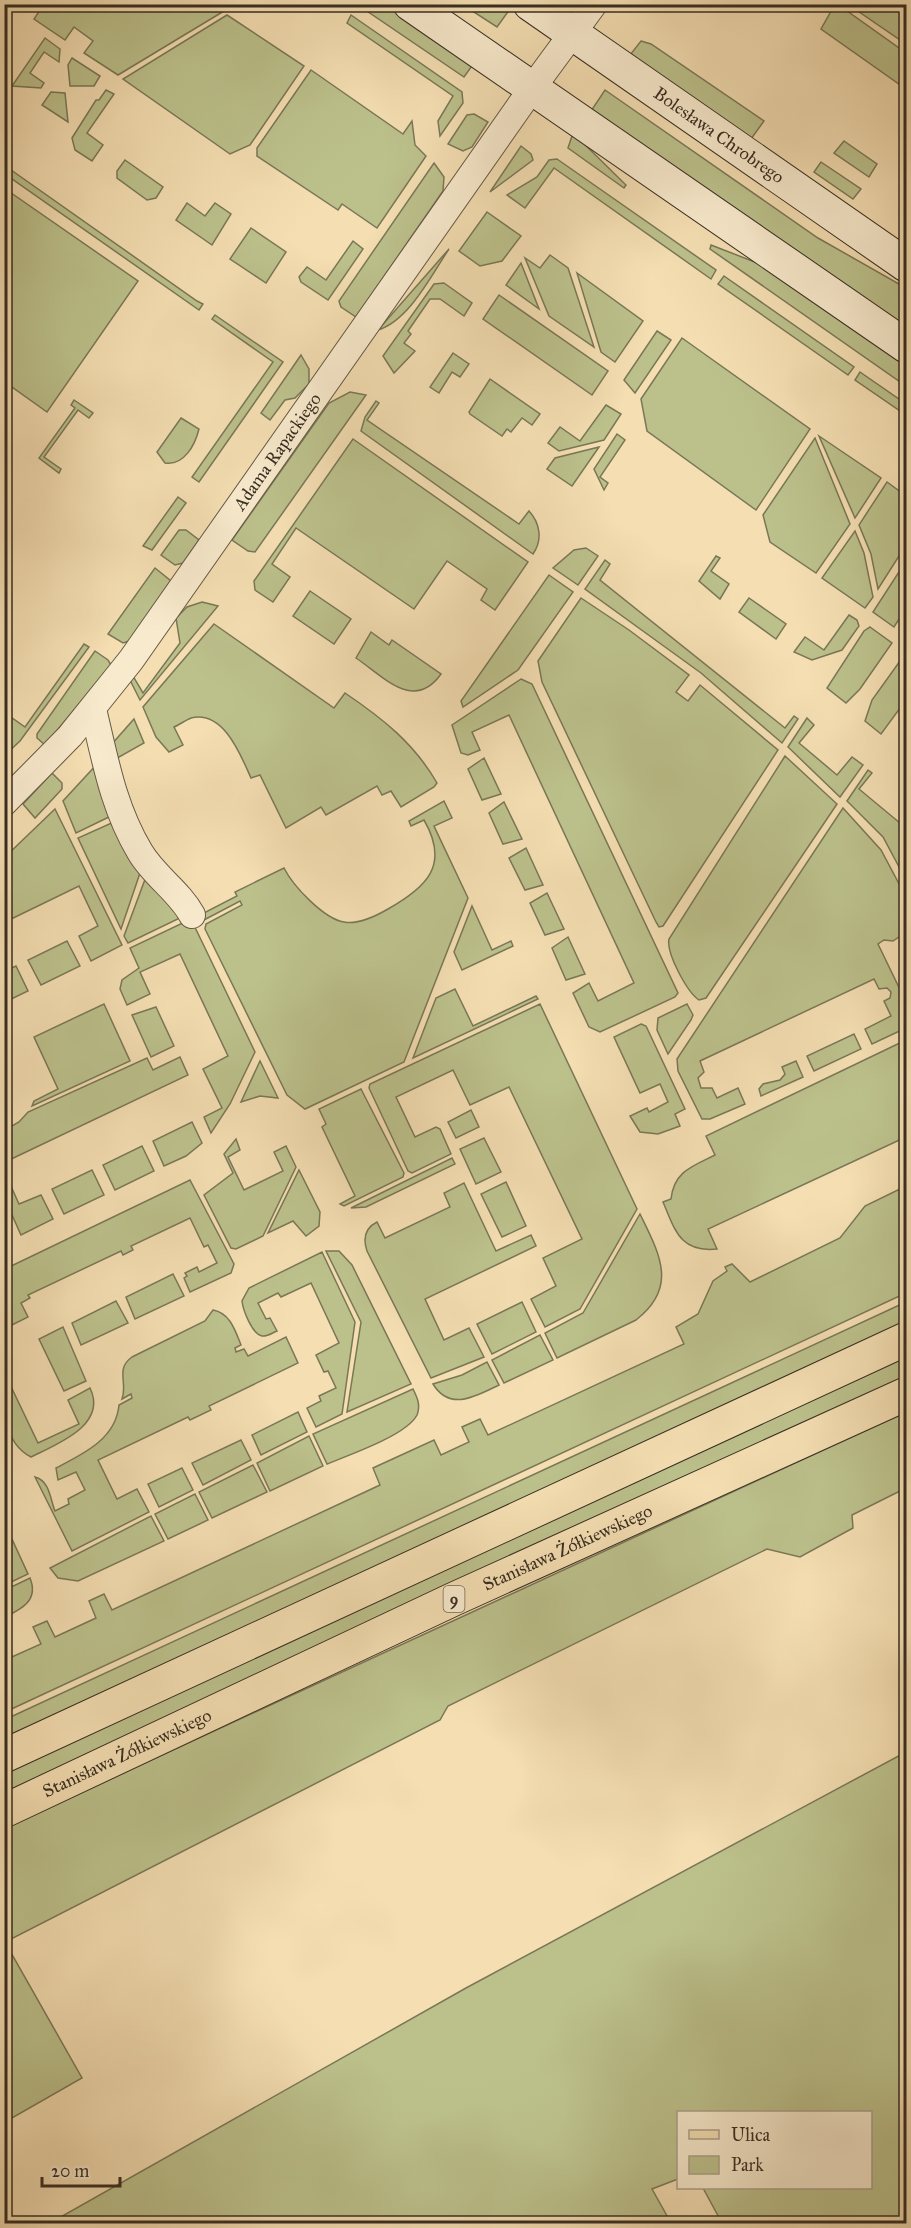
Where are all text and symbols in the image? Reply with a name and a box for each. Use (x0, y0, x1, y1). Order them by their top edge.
street label: Bolesława Chrobrego (649, 82, 789, 188)
street label: Adama Rapackiego (228, 389, 326, 515)
street label: Stanisława Żółkiewskiego (479, 1500, 656, 1596)
road number: 9 (444, 1586, 464, 1612)
street label: Stanisława Żółkiewskiego (39, 1704, 215, 1802)
legend (677, 2111, 872, 2189)
text: Ulica (731, 2124, 771, 2146)
scale bar (42, 2150, 120, 2188)
text: Park (731, 2154, 764, 2176)
text: 20 m (51, 2160, 89, 2182)

